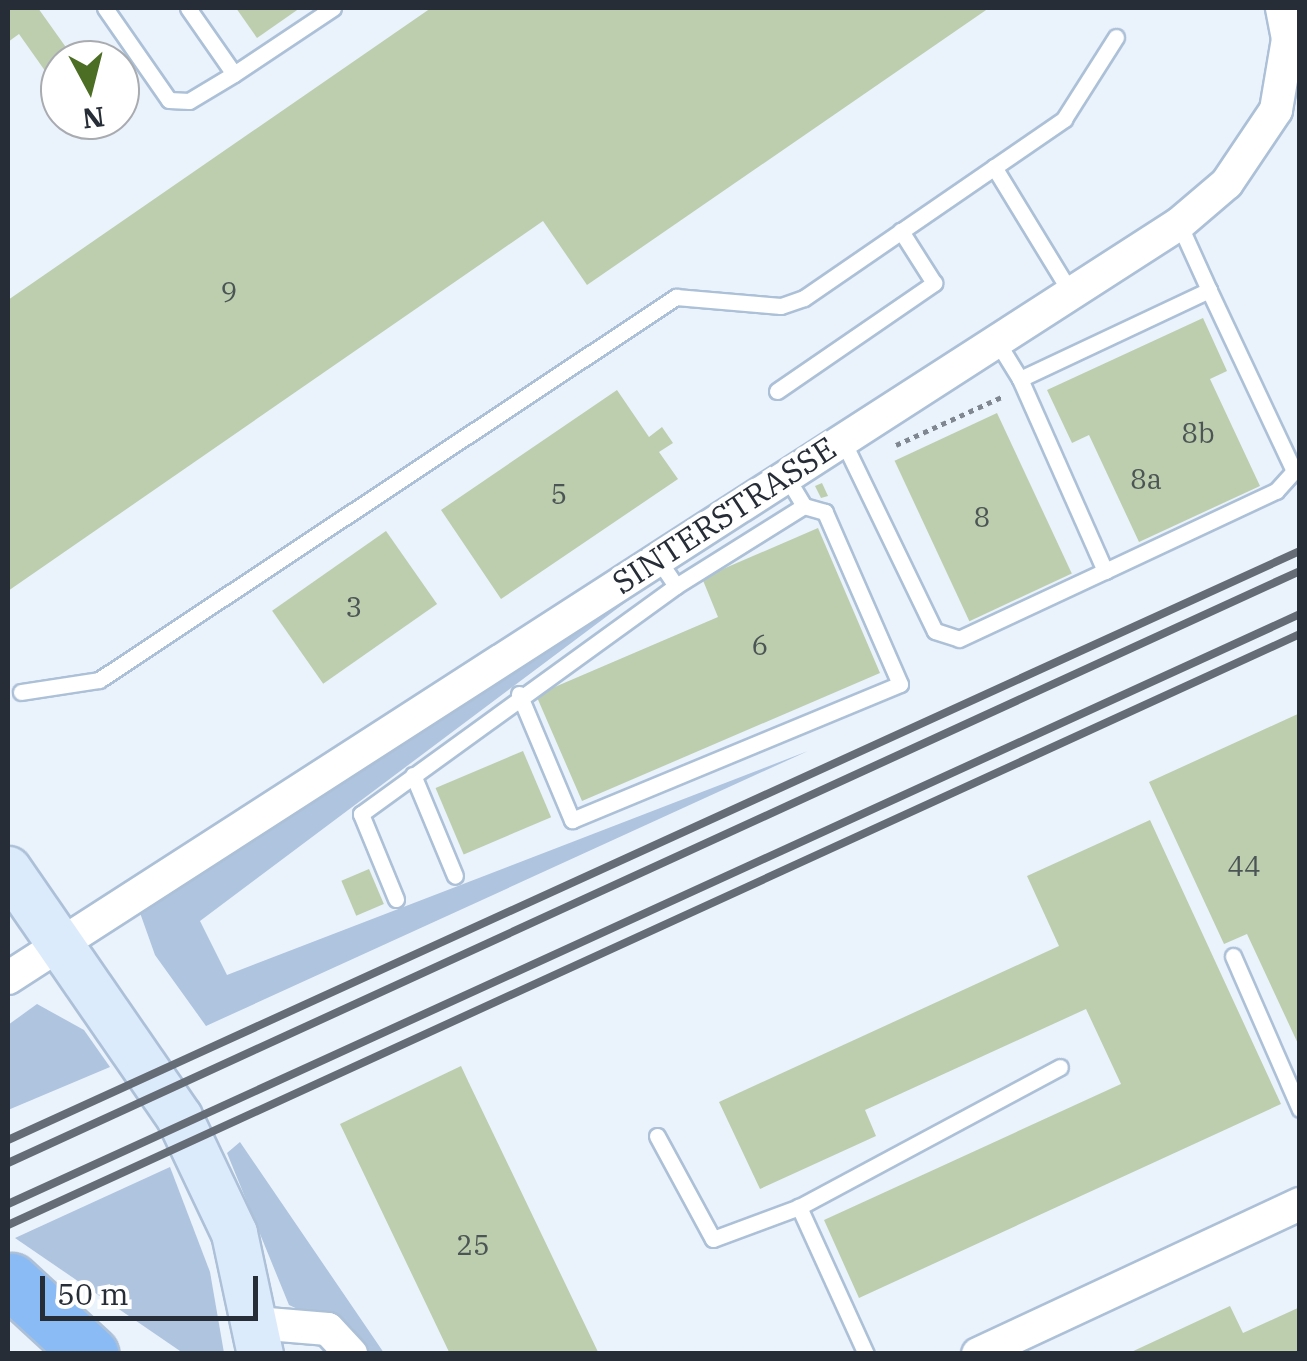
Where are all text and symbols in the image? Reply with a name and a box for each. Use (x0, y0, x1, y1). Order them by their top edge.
north arrow (40, 40, 140, 140)
text: N (80, 99, 107, 138)
house number: 9 (221, 275, 237, 309)
house number: 8b (1181, 416, 1215, 450)
street label: SINTERSTRASSE (605, 428, 843, 602)
house number: 8a (1130, 462, 1162, 496)
house number: 5 (551, 477, 567, 511)
house number: 8 (974, 500, 990, 534)
house number: 3 (346, 590, 362, 624)
house number: 6 (752, 628, 768, 662)
house number: 44 (1227, 849, 1261, 883)
house number: 25 (456, 1228, 490, 1262)
scale bar (45, 1256, 262, 1318)
text: 50 m (57, 1274, 129, 1313)

